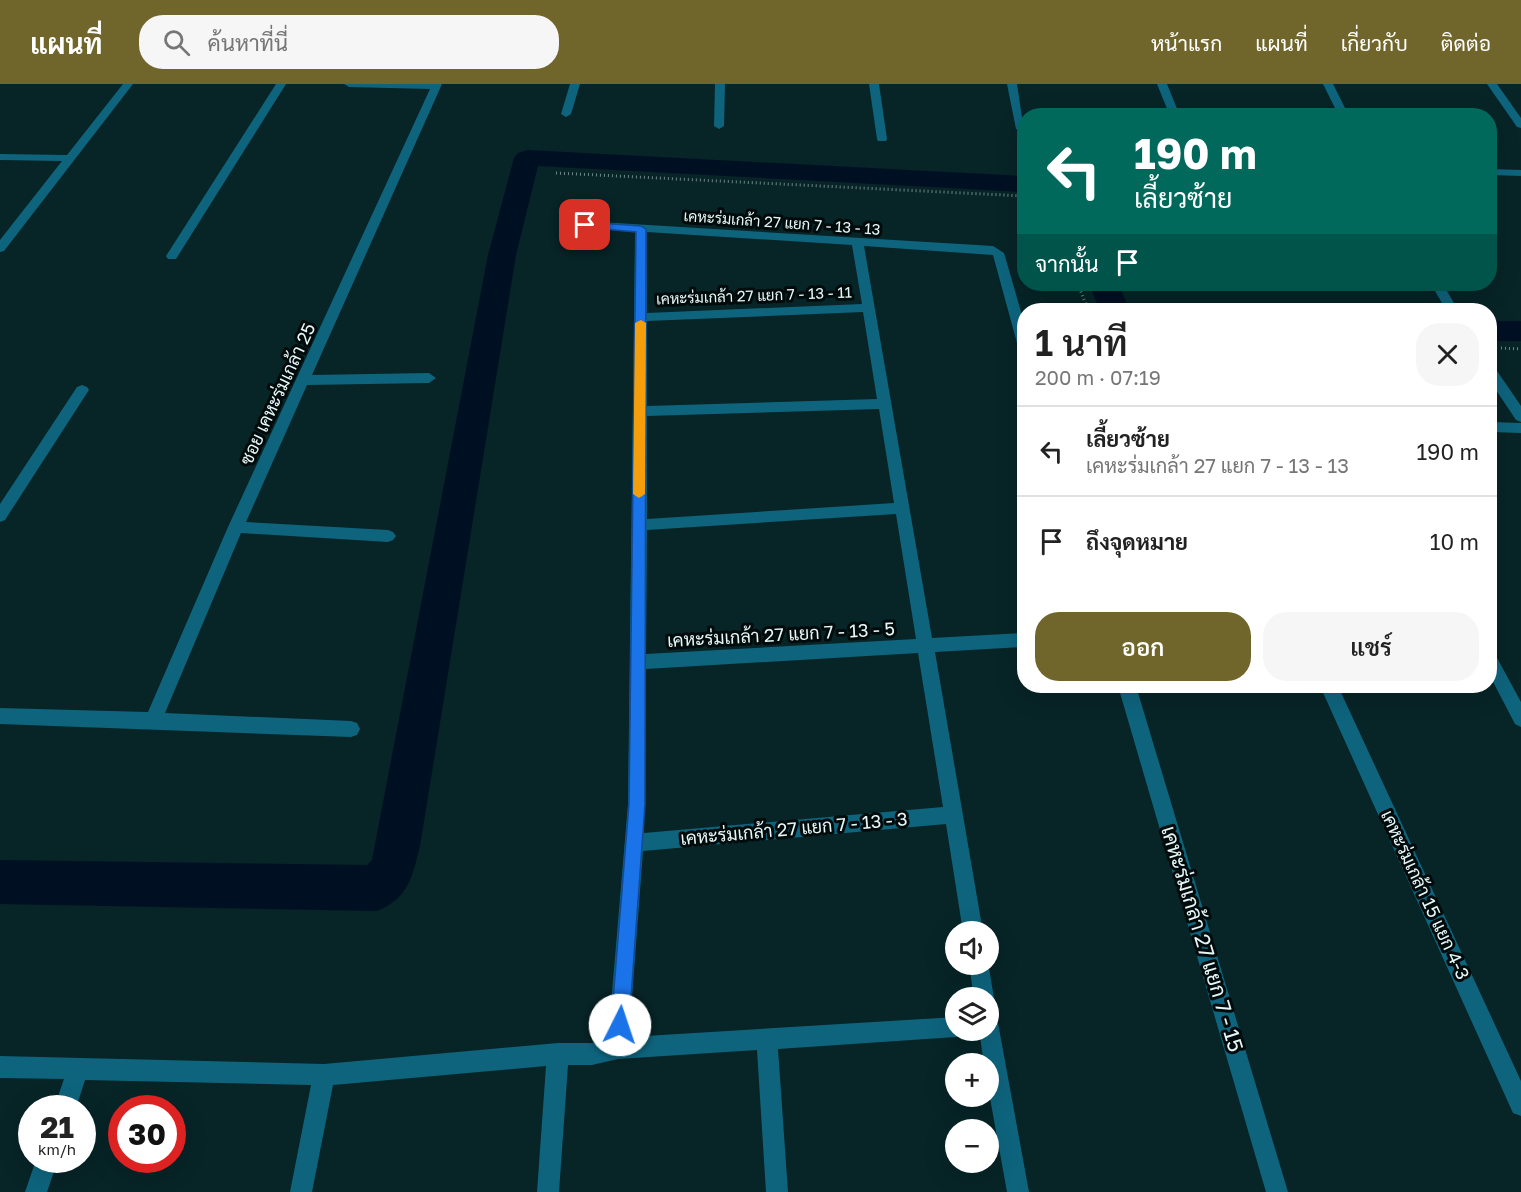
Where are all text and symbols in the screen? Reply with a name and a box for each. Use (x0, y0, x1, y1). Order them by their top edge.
search box (139, 15, 559, 69)
icon: search (160, 26, 193, 59)
text: แผนที่ (30, 27, 103, 60)
text: ค้นหาที่นี่ (208, 29, 288, 56)
text: หน้าแรก (1151, 30, 1222, 56)
text: แผนที่ (1255, 30, 1308, 56)
text: เกี่ยวกับ (1341, 30, 1408, 56)
text: ติดต่อ (1441, 30, 1491, 56)
text: 190 m (1134, 128, 1257, 178)
icon: left (1035, 132, 1113, 210)
text: เลี้ยวซ้าย (1134, 182, 1232, 214)
pin (559, 199, 610, 250)
street label: เคหะร่มเกล้า 27 แยก 7 - 13 - 13 (683, 206, 881, 238)
icon: arrive (568, 208, 601, 241)
icon: arrive (1111, 246, 1144, 279)
text: จากนั้น (1035, 250, 1099, 277)
street label: เคหะร่มเกล้า 27 แยก 7 - 13 - 11 (656, 283, 852, 307)
street label: ซอย เคหะร่มเกล้า 25 (235, 319, 320, 468)
text: 1 นาที (1035, 321, 1128, 364)
button: close (1416, 323, 1479, 386)
text: 200 m · 07:19 (1035, 365, 1161, 389)
text: เลี้ยวซ้าย (1086, 425, 1170, 452)
icon: left (1035, 435, 1068, 468)
text: 190 m (1416, 438, 1479, 465)
text: เคหะร่มเกล้า 27 แยก 7 - 13 - 13 (1086, 453, 1349, 477)
icon: arrive (1035, 525, 1068, 558)
text: ถึงจุดหมาย (1086, 528, 1188, 555)
text: 10 m (1430, 528, 1479, 555)
button: ออก (1035, 612, 1251, 681)
button: แชร์ (1263, 612, 1479, 681)
street label: เคหะร่มเกล้า 27 แยก 7 - 13 - 5 (667, 617, 895, 651)
street label: เคหะร่มเกล้า 15 แยก 4-3 (1377, 806, 1475, 983)
street label: เคหะร่มเกล้า 27 แยก 7 - 13 - 3 (679, 807, 908, 849)
street label: เคหะร่มเกล้า 27 แยก 7 - 15 (1156, 823, 1250, 1055)
map controls (945, 921, 999, 1173)
button: sound (945, 921, 999, 975)
button: layers (945, 987, 999, 1041)
position arrow (588, 993, 652, 1057)
button: + (945, 1053, 999, 1107)
speed limit sign: 30 (108, 1095, 186, 1173)
text: 21 (40, 1109, 74, 1145)
button: − (945, 1119, 999, 1173)
text: km/h (38, 1140, 76, 1158)

